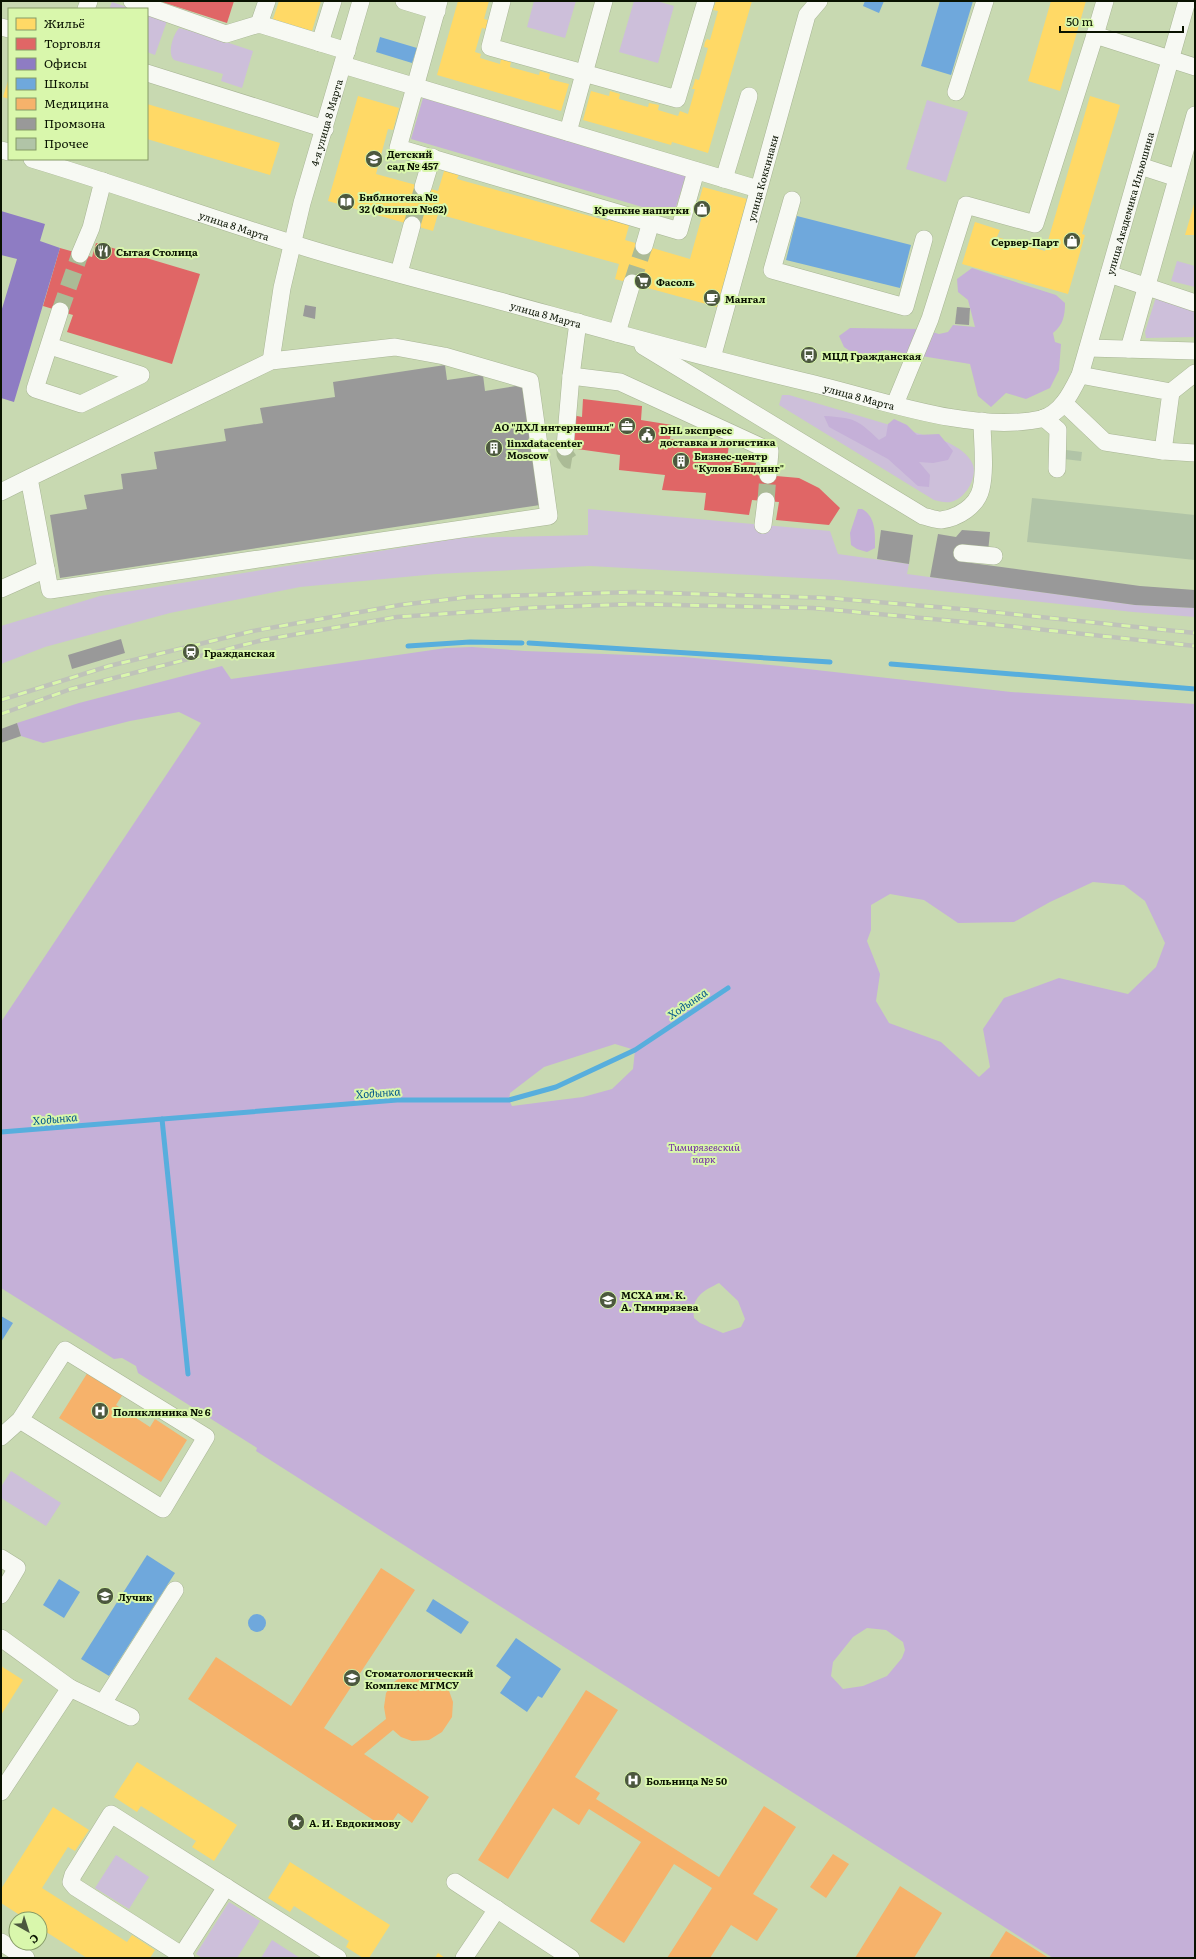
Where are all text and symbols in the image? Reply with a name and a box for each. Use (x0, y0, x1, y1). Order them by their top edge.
legend (8, 8, 148, 160)
scale bar (1060, 8, 1183, 34)
text: 50 m (1066, 12, 1093, 30)
text: Жильё (44, 14, 85, 32)
text: Торговля (44, 34, 101, 52)
text: Офисы (44, 54, 87, 72)
text: Школы (44, 74, 89, 92)
street label: 4-я улица 8 Марта (306, 77, 346, 168)
text: Медицина (44, 94, 109, 112)
text: Промзона (44, 114, 106, 132)
street label: улица Академика Ильюшина (1102, 129, 1157, 277)
street label: улица Коккинаки (743, 133, 781, 223)
text: Прочее (44, 134, 88, 152)
place label: Детский сад № 457 (387, 146, 439, 173)
school or university icon: Детский сад № 457 (364, 149, 384, 169)
place label: Библиотека № 32 (Филиал №62) (359, 189, 448, 216)
library icon: Библиотека № 32 (Филиал №62) (336, 192, 356, 212)
shop icon: Крепкие напитки (692, 199, 712, 219)
place label: Крепкие напитки (594, 202, 689, 217)
street label: улица 8 Марта (198, 206, 272, 243)
shop icon: Сервер-Парт (1062, 231, 1082, 251)
place label: Сервер-Парт (991, 234, 1059, 249)
restaurant icon: Сытая Столица (93, 241, 113, 261)
place label: Сытая Столица (116, 244, 198, 259)
supermarket icon: Фасоль (633, 271, 653, 291)
place label: Фасоль (656, 274, 695, 289)
cafe icon: Мангал (702, 288, 722, 308)
place label: Мангал (725, 291, 766, 306)
street label: улица 8 Марта (509, 297, 584, 331)
bus stop icon: МЦД Гражданская (799, 345, 819, 365)
place label: МЦД Гражданская (822, 348, 922, 363)
street label: улица 8 Марта (822, 379, 897, 413)
office icon: АО "ДХЛ интернешнл" (617, 416, 637, 436)
place label: АО "ДХЛ интернешнл" (494, 419, 614, 434)
place label: DHL экспресс доставка и логистика (660, 422, 776, 449)
public building icon: DHL экспресс доставка и логистика (637, 425, 657, 445)
place label: linxdatacenter Moscow (507, 435, 583, 462)
building icon: linxdatacenter Moscow (484, 438, 504, 458)
place label: Бизнес-центр "Кулон Билдинг" (694, 448, 784, 475)
building icon: Бизнес-центр "Кулон Билдинг" (671, 451, 691, 471)
station icon: Гражданская (181, 642, 201, 662)
place label: Гражданская (204, 645, 276, 660)
water label: Ходынка (664, 983, 711, 1022)
water label: Ходынка (355, 1082, 402, 1102)
water label: Ходынка (32, 1108, 79, 1128)
park label: Тимирязевский парк (668, 1139, 740, 1166)
place label: МСХА им. К. А. Тимирязева (621, 1287, 699, 1314)
school or university icon: МСХА им. К. А. Тимирязева (598, 1290, 618, 1310)
hospital icon: Поликлиника № 6 (90, 1401, 110, 1421)
place label: Поликлиника № 6 (113, 1404, 211, 1419)
school or university icon: Лучик (95, 1586, 115, 1606)
place label: Лучик (118, 1589, 153, 1604)
place label: Стоматологический Комплекс МГМСУ (365, 1665, 473, 1692)
school or university icon: Стоматологический Комплекс МГМСУ (342, 1668, 362, 1688)
hospital icon: Больница № 50 (623, 1770, 643, 1790)
place label: Больница № 50 (646, 1773, 727, 1788)
place icon: А. И. Евдокимову (286, 1812, 306, 1832)
place label: А. И. Евдокимову (309, 1815, 401, 1830)
north arrow (8, 1911, 48, 1951)
text: С (27, 1931, 43, 1948)

